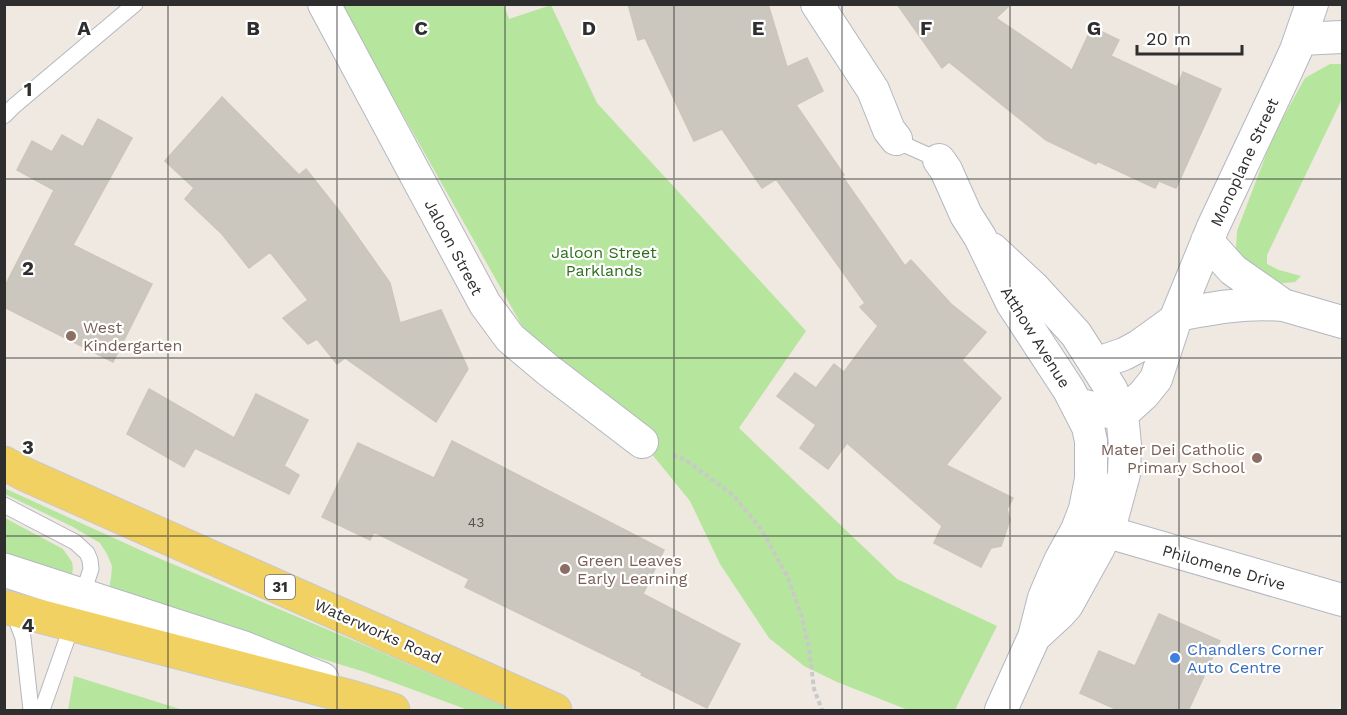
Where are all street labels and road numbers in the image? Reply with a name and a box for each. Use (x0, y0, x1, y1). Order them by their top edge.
street label: Monoplane Street (1206, 95, 1283, 229)
street label: Jaloon Street (420, 196, 487, 298)
street label: Atthow Avenue (997, 283, 1074, 392)
street label: Philomene Drive (1160, 541, 1288, 594)
road number: 31 (265, 575, 295, 599)
street label: Waterworks Road (311, 595, 444, 668)

